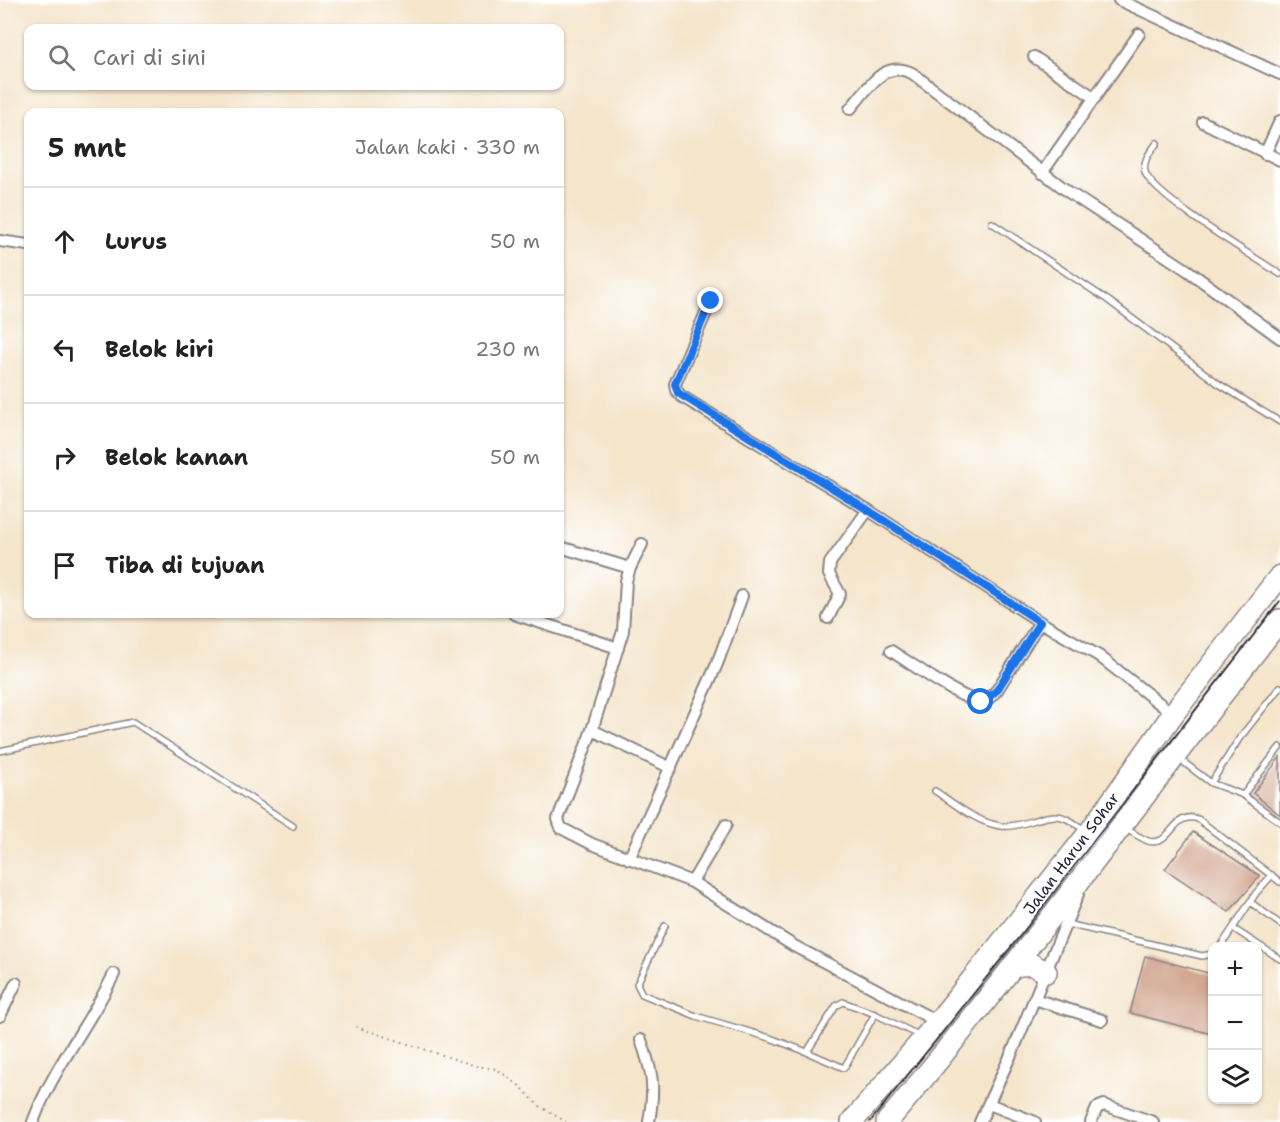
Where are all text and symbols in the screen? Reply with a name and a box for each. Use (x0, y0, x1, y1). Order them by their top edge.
search box (24, 24, 564, 90)
icon: search (45, 41, 78, 74)
text: Cari di sini (93, 43, 206, 72)
text: 5 mnt (48, 130, 126, 165)
text: Jalan kaki · 330 m (355, 134, 540, 160)
icon: ahead (48, 225, 81, 258)
text: Lurus (105, 227, 167, 256)
text: 50 m (490, 228, 540, 254)
route end (697, 287, 723, 313)
icon: left (48, 333, 81, 366)
text: Belok kiri (105, 335, 214, 364)
text: 230 m (475, 336, 540, 362)
icon: right (48, 441, 81, 474)
text: Belok kanan (105, 443, 248, 472)
text: 50 m (490, 444, 540, 470)
icon: arrive (48, 549, 81, 582)
text: Tiba di tujuan (105, 551, 265, 580)
route start (967, 688, 993, 714)
street label: Jalan Harun Sohar (1019, 788, 1124, 918)
map controls (1208, 942, 1262, 1104)
button: + (1208, 942, 1262, 996)
button: − (1208, 996, 1262, 1050)
button: layers (1208, 1050, 1262, 1104)

